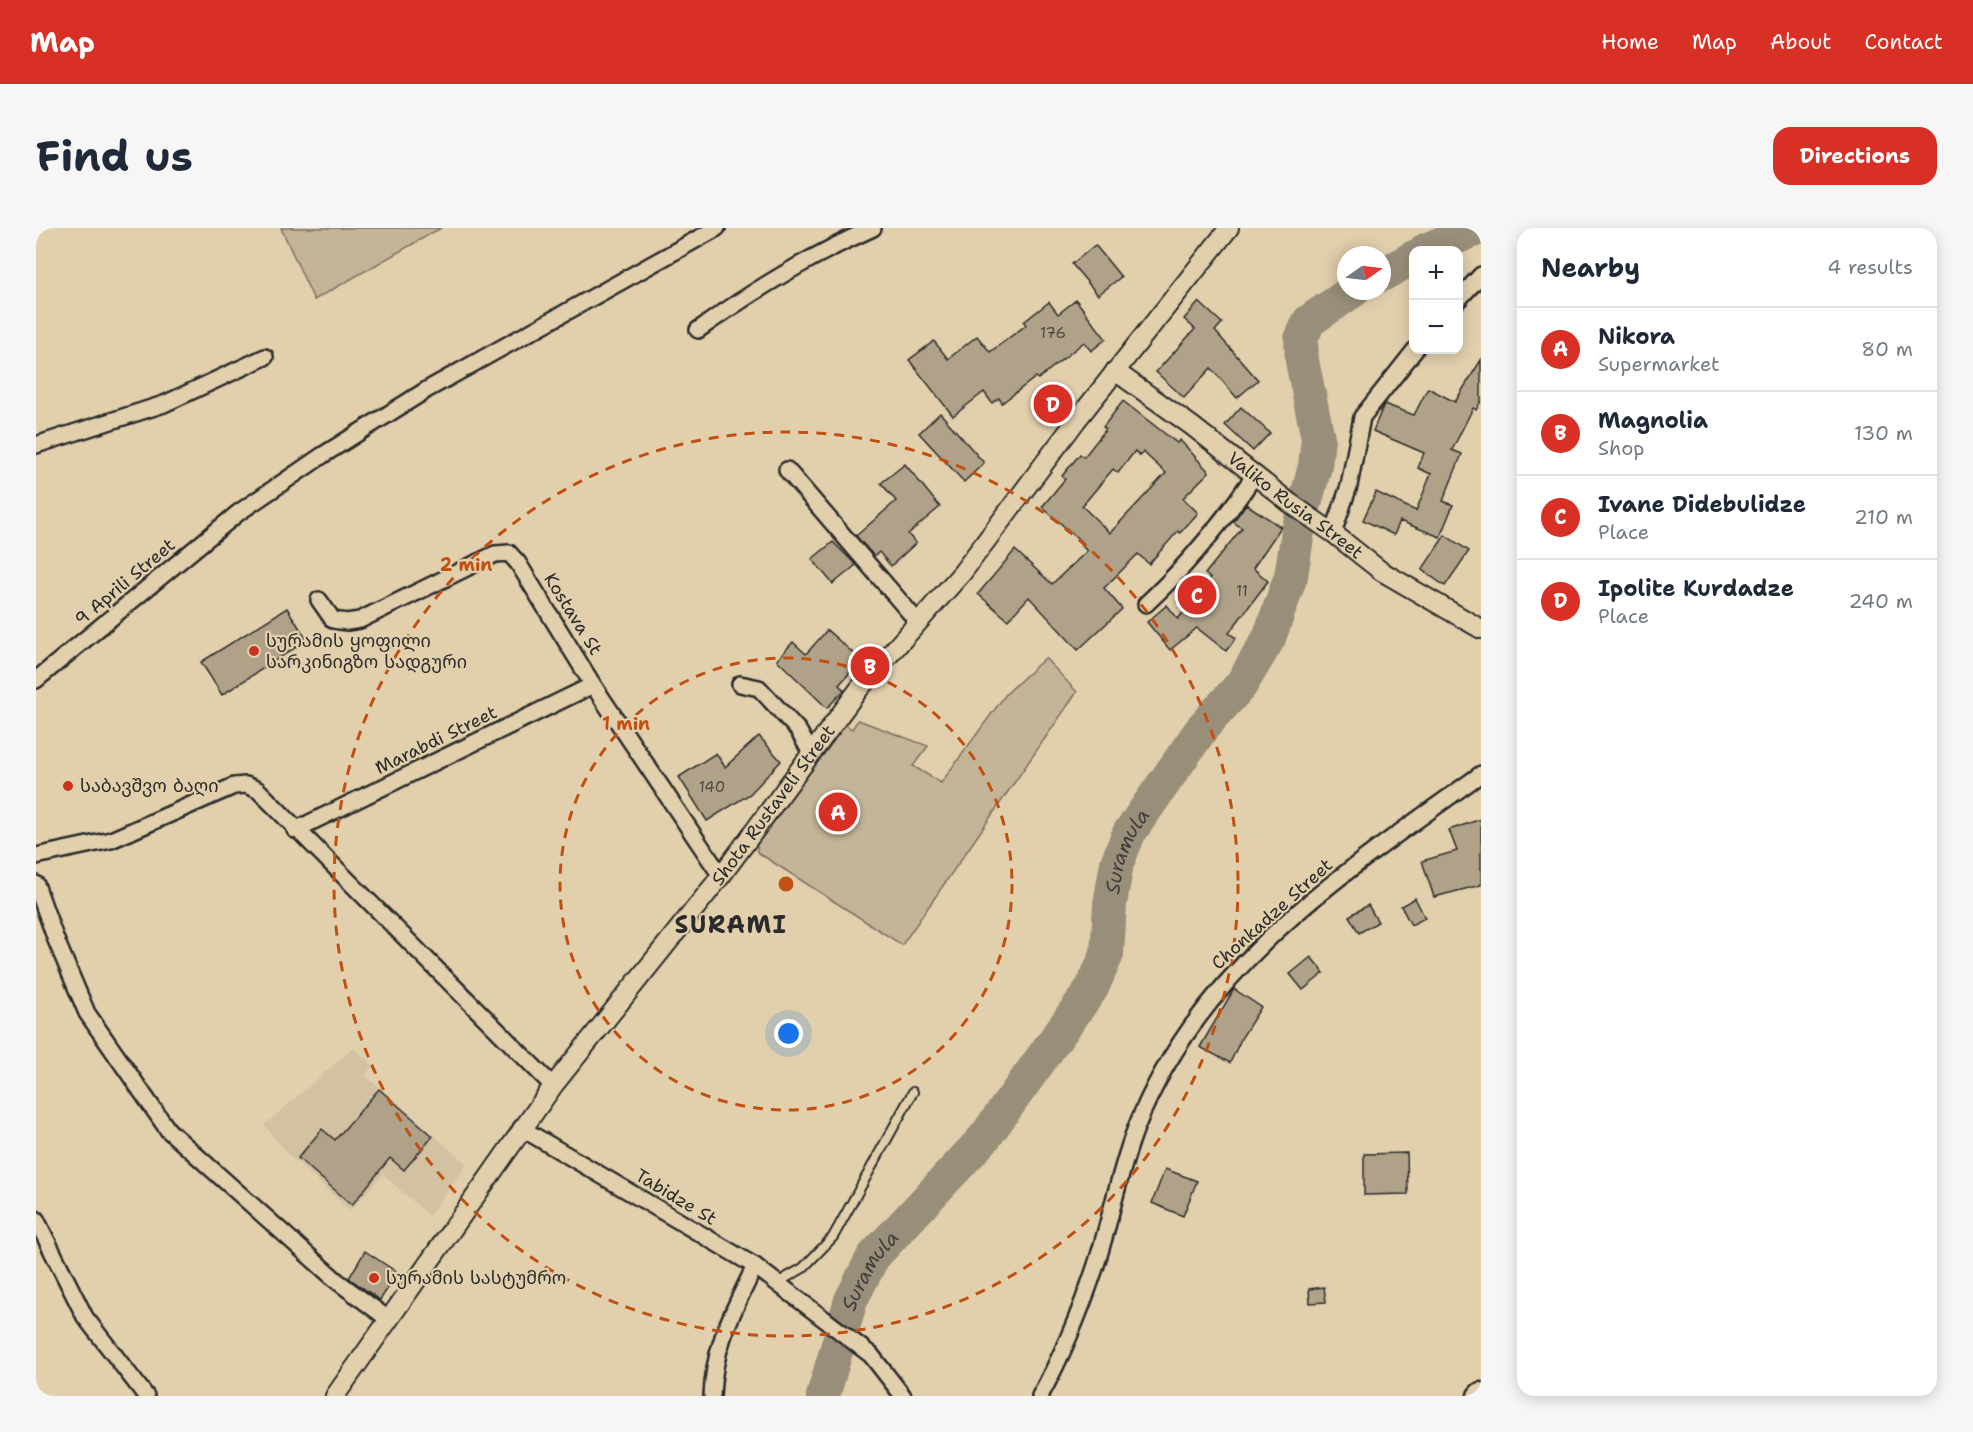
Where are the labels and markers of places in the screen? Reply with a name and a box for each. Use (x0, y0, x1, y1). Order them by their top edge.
pin: D (1034, 382, 1072, 426)
pin: C (1178, 572, 1216, 617)
place label: სურამის ყოფილი სარკინიგზო სადგური (266, 629, 467, 674)
marker: სურამის ყოფილი სარკინიგზო სადგური (247, 644, 261, 658)
pin: B (850, 644, 890, 688)
place label: საბავშვო ბაღი (80, 774, 219, 798)
marker: საბავშვო ბაღი (61, 779, 75, 793)
pin: A (818, 790, 858, 834)
centre of rings (776, 874, 796, 894)
place label: სურამის სასტუმრო (386, 1266, 566, 1290)
marker: სურამის სასტუმრო (367, 1271, 381, 1285)

